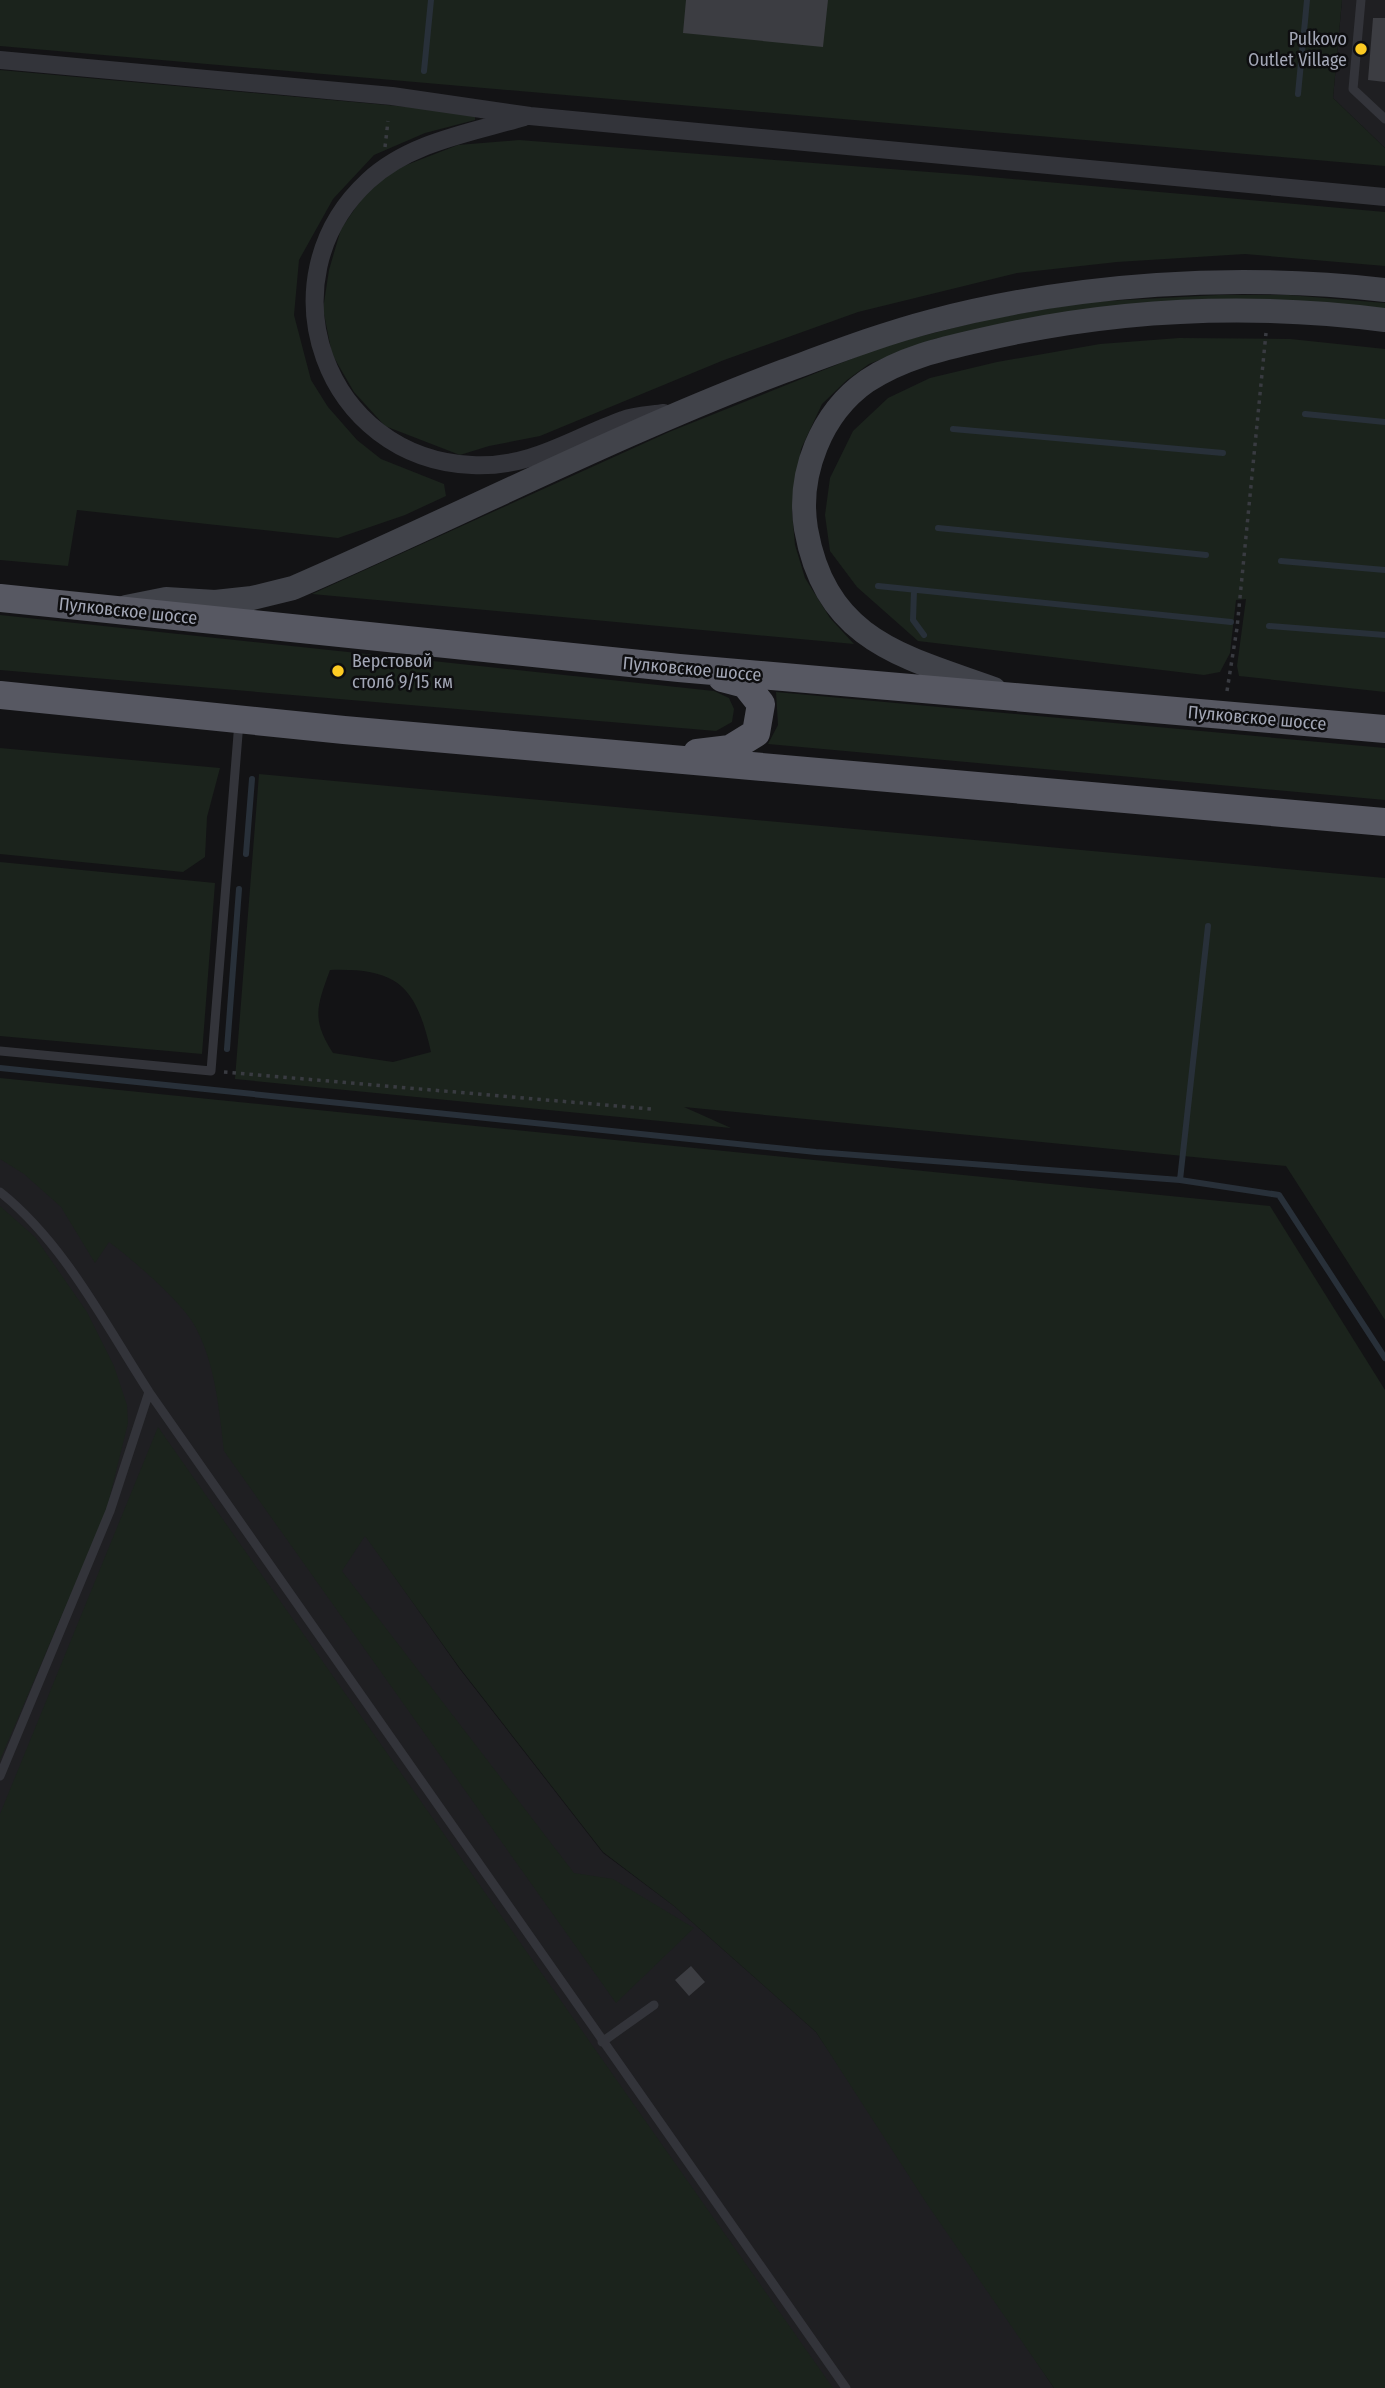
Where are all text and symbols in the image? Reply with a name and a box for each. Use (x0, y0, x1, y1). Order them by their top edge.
place label: Pulkovo Outlet Village (1248, 28, 1347, 71)
marker: Pulkovo Outlet Village (1353, 41, 1369, 57)
street label: Пулковское шоссе (58, 593, 198, 629)
place label: Верстовой столб 9/15 км (352, 650, 453, 693)
street label: Пулковское шоссе (622, 652, 762, 686)
marker: Верстовой столб 9/15 км (330, 663, 346, 679)
street label: Пулковское шоссе (1187, 701, 1327, 735)

